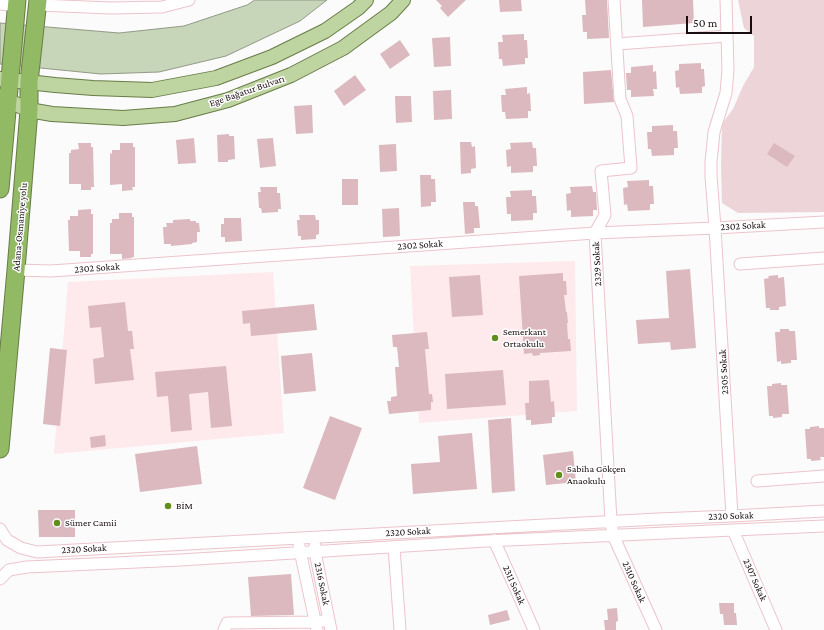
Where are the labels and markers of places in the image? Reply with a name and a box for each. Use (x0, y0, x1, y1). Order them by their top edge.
place label: Semerkant Ortaokulu (503, 326, 546, 350)
marker: Semerkant Ortaokulu (490, 333, 500, 343)
place label: Sabiha Gökçen Anaokulu (567, 463, 626, 486)
marker: Sabiha Gökçen Anaokulu (554, 470, 564, 480)
place label: BİM (176, 500, 193, 512)
marker: BİM (163, 501, 173, 511)
place label: Sümer Camii (65, 517, 117, 529)
marker: Sümer Camii (52, 518, 62, 528)

